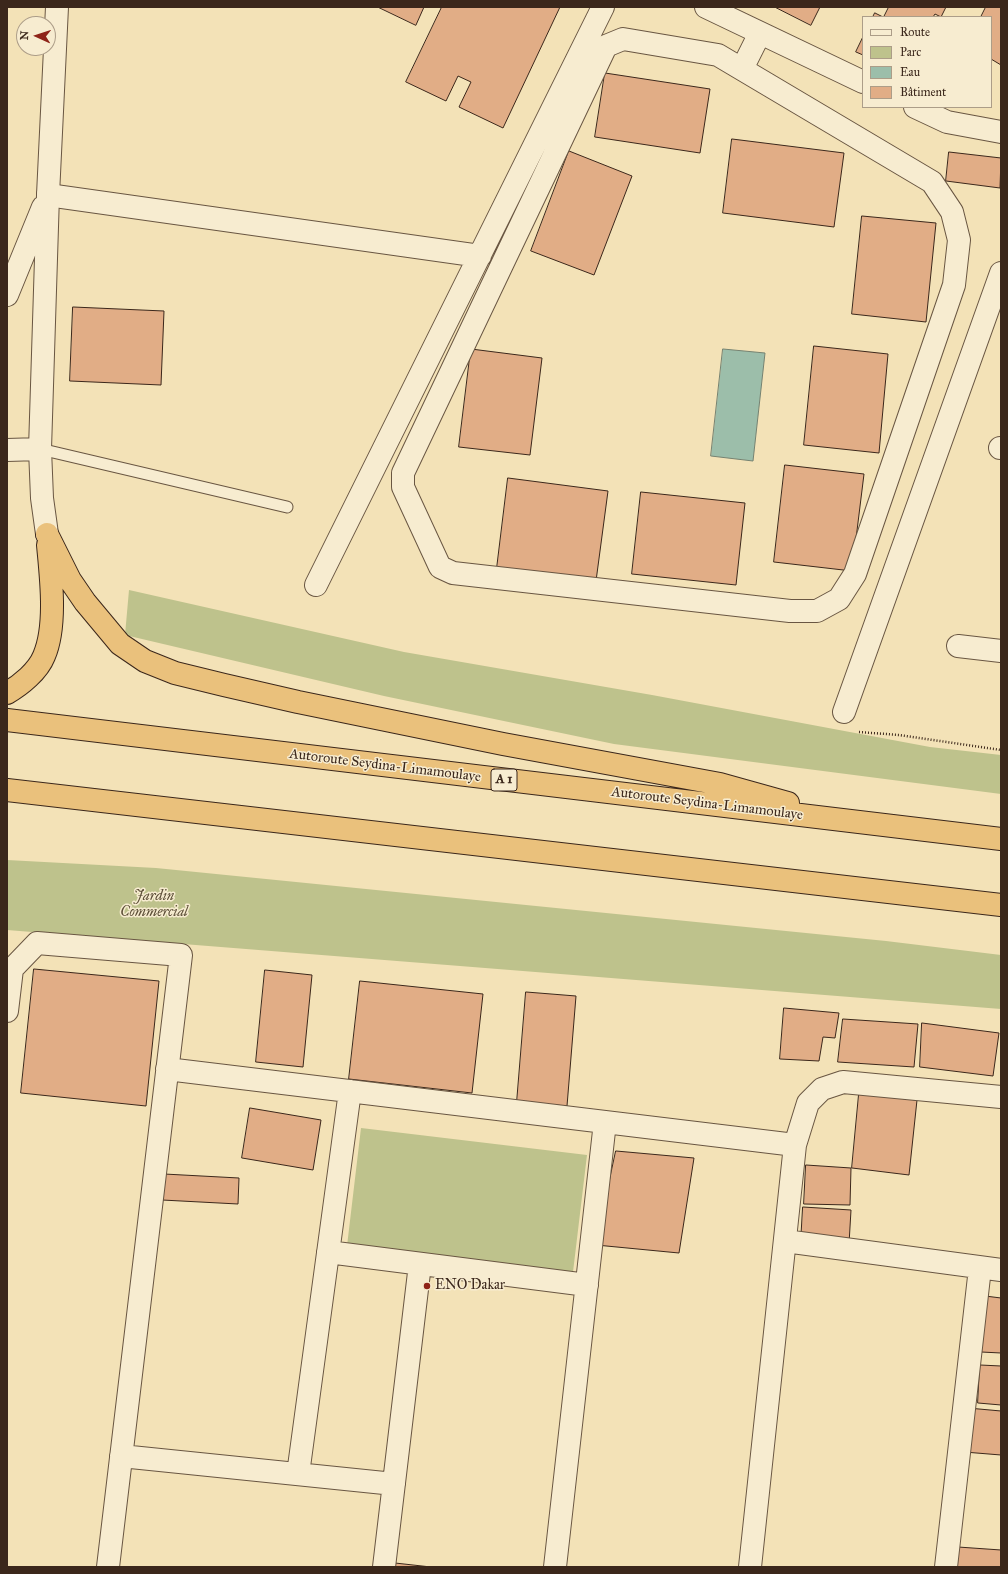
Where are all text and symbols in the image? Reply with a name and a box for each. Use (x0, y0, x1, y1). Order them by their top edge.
north arrow (16, 16, 56, 56)
legend (862, 16, 992, 108)
text: Route (900, 25, 930, 39)
text: N (18, 30, 31, 40)
text: Parc (900, 45, 921, 59)
text: Eau (900, 65, 920, 79)
text: Bâtiment (900, 85, 946, 99)
street label: Autoroute Seydina-Limamoulaye (288, 746, 482, 786)
road number: A 1 (491, 769, 517, 791)
street label: Autoroute Seydina-Limamoulaye (610, 784, 804, 824)
park label: Jardin Commercial (120, 889, 188, 922)
place label: ENO Dakar (435, 1278, 505, 1294)
marker: ENO Dakar (422, 1281, 432, 1291)

